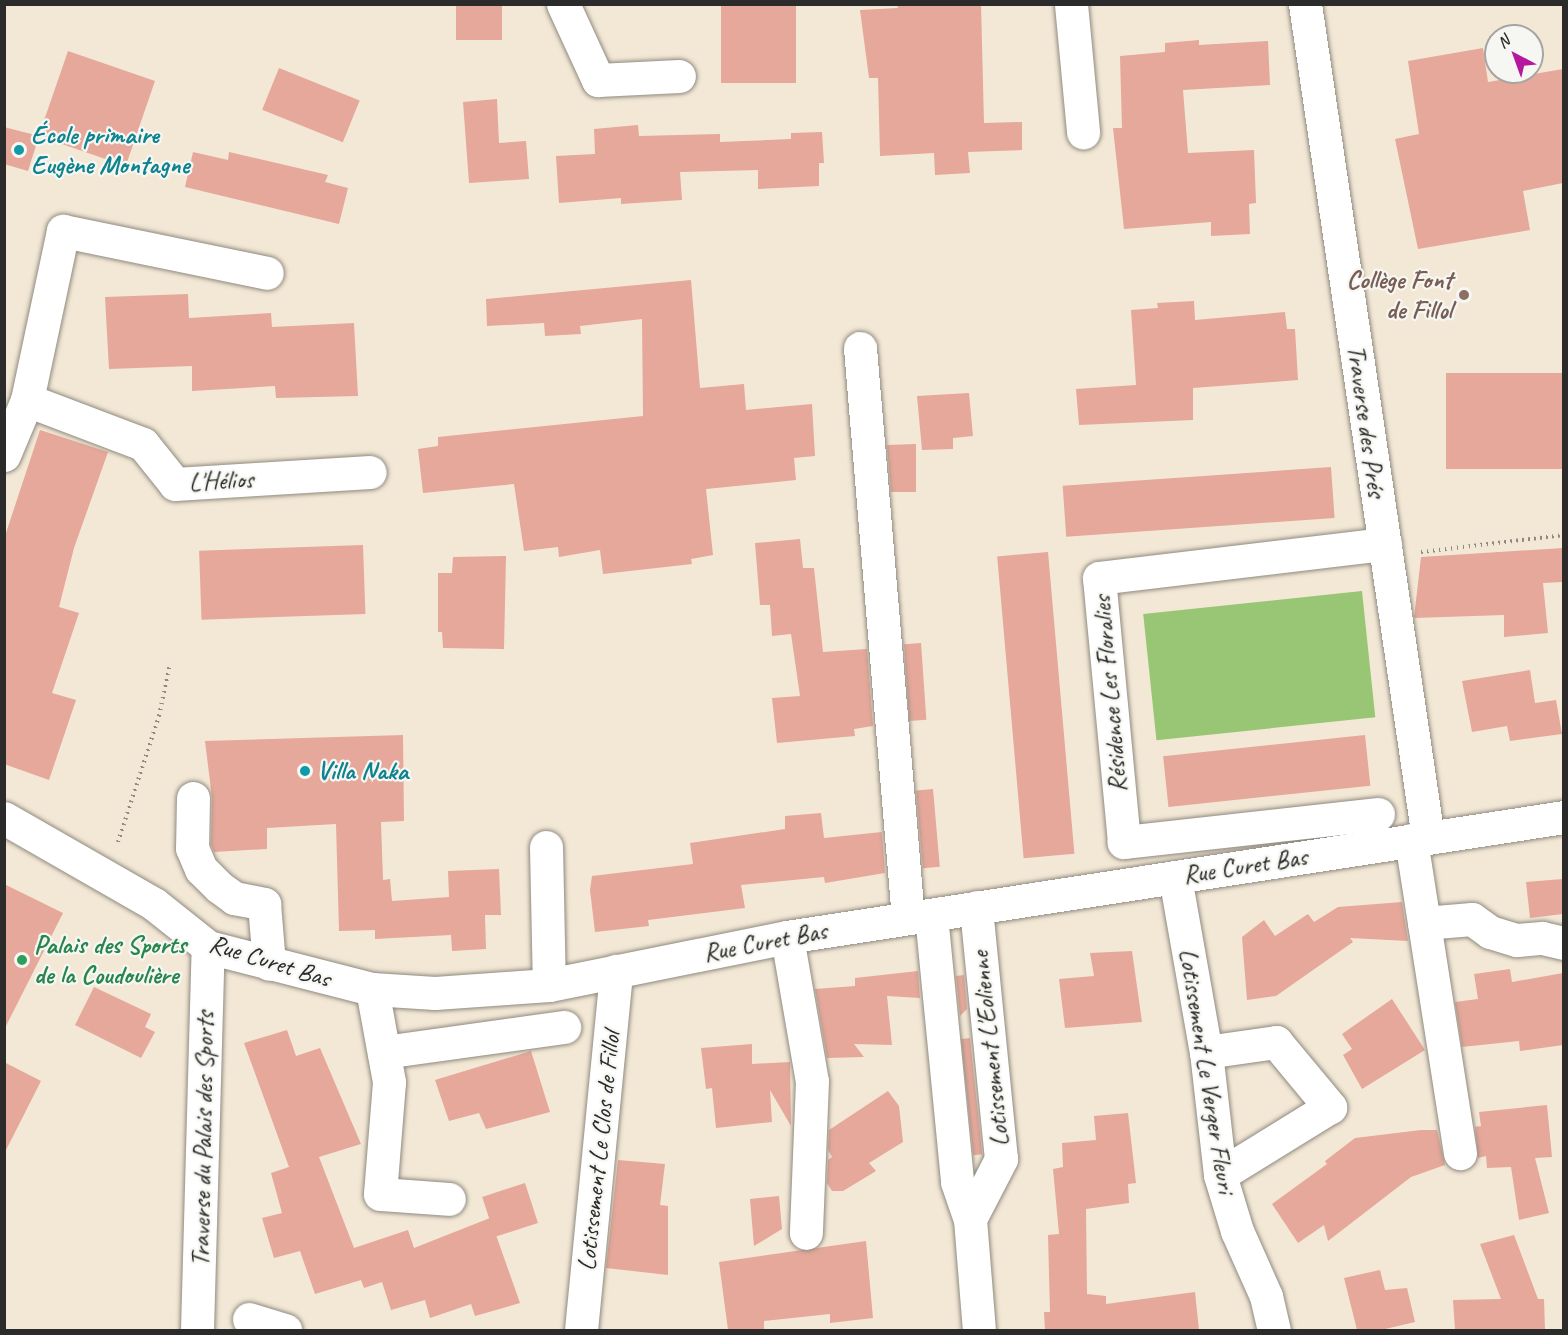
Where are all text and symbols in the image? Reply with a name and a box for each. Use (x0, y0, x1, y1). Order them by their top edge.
north arrow (1484, 24, 1544, 84)
text: N (1493, 31, 1514, 53)
place label: École primaire Eugène Montagne (31, 119, 189, 180)
marker: École primaire Eugène Montagne (12, 143, 26, 157)
place label: Collège Font de Fillol (1346, 264, 1452, 326)
marker: Collège Font de Fillol (1457, 288, 1471, 302)
street label: Traverse des Prés (1340, 343, 1392, 499)
street label: L'Hélios (188, 464, 254, 498)
street label: Résidence Les Floralies (1086, 594, 1134, 794)
place label: Villa Naka (317, 755, 409, 787)
marker: Villa Naka (298, 764, 312, 778)
street label: Rue Curet Bas (1181, 841, 1309, 891)
street label: Rue Curet Bas (700, 915, 830, 969)
street label: Rue Curet Bas (205, 928, 335, 994)
place label: Palais des Sports de la Coudoulière (34, 929, 186, 990)
street label: Lotissement Le Verger Fleuri (1172, 946, 1242, 1196)
street label: Lotissement L'Eolienne (964, 950, 1016, 1148)
marker: Palais des Sports de la Coudoulière (15, 953, 29, 967)
street label: Traverse du Palais des Sports (185, 1011, 221, 1267)
street label: Lotissement Le Clos de Fillol (571, 1030, 627, 1272)

